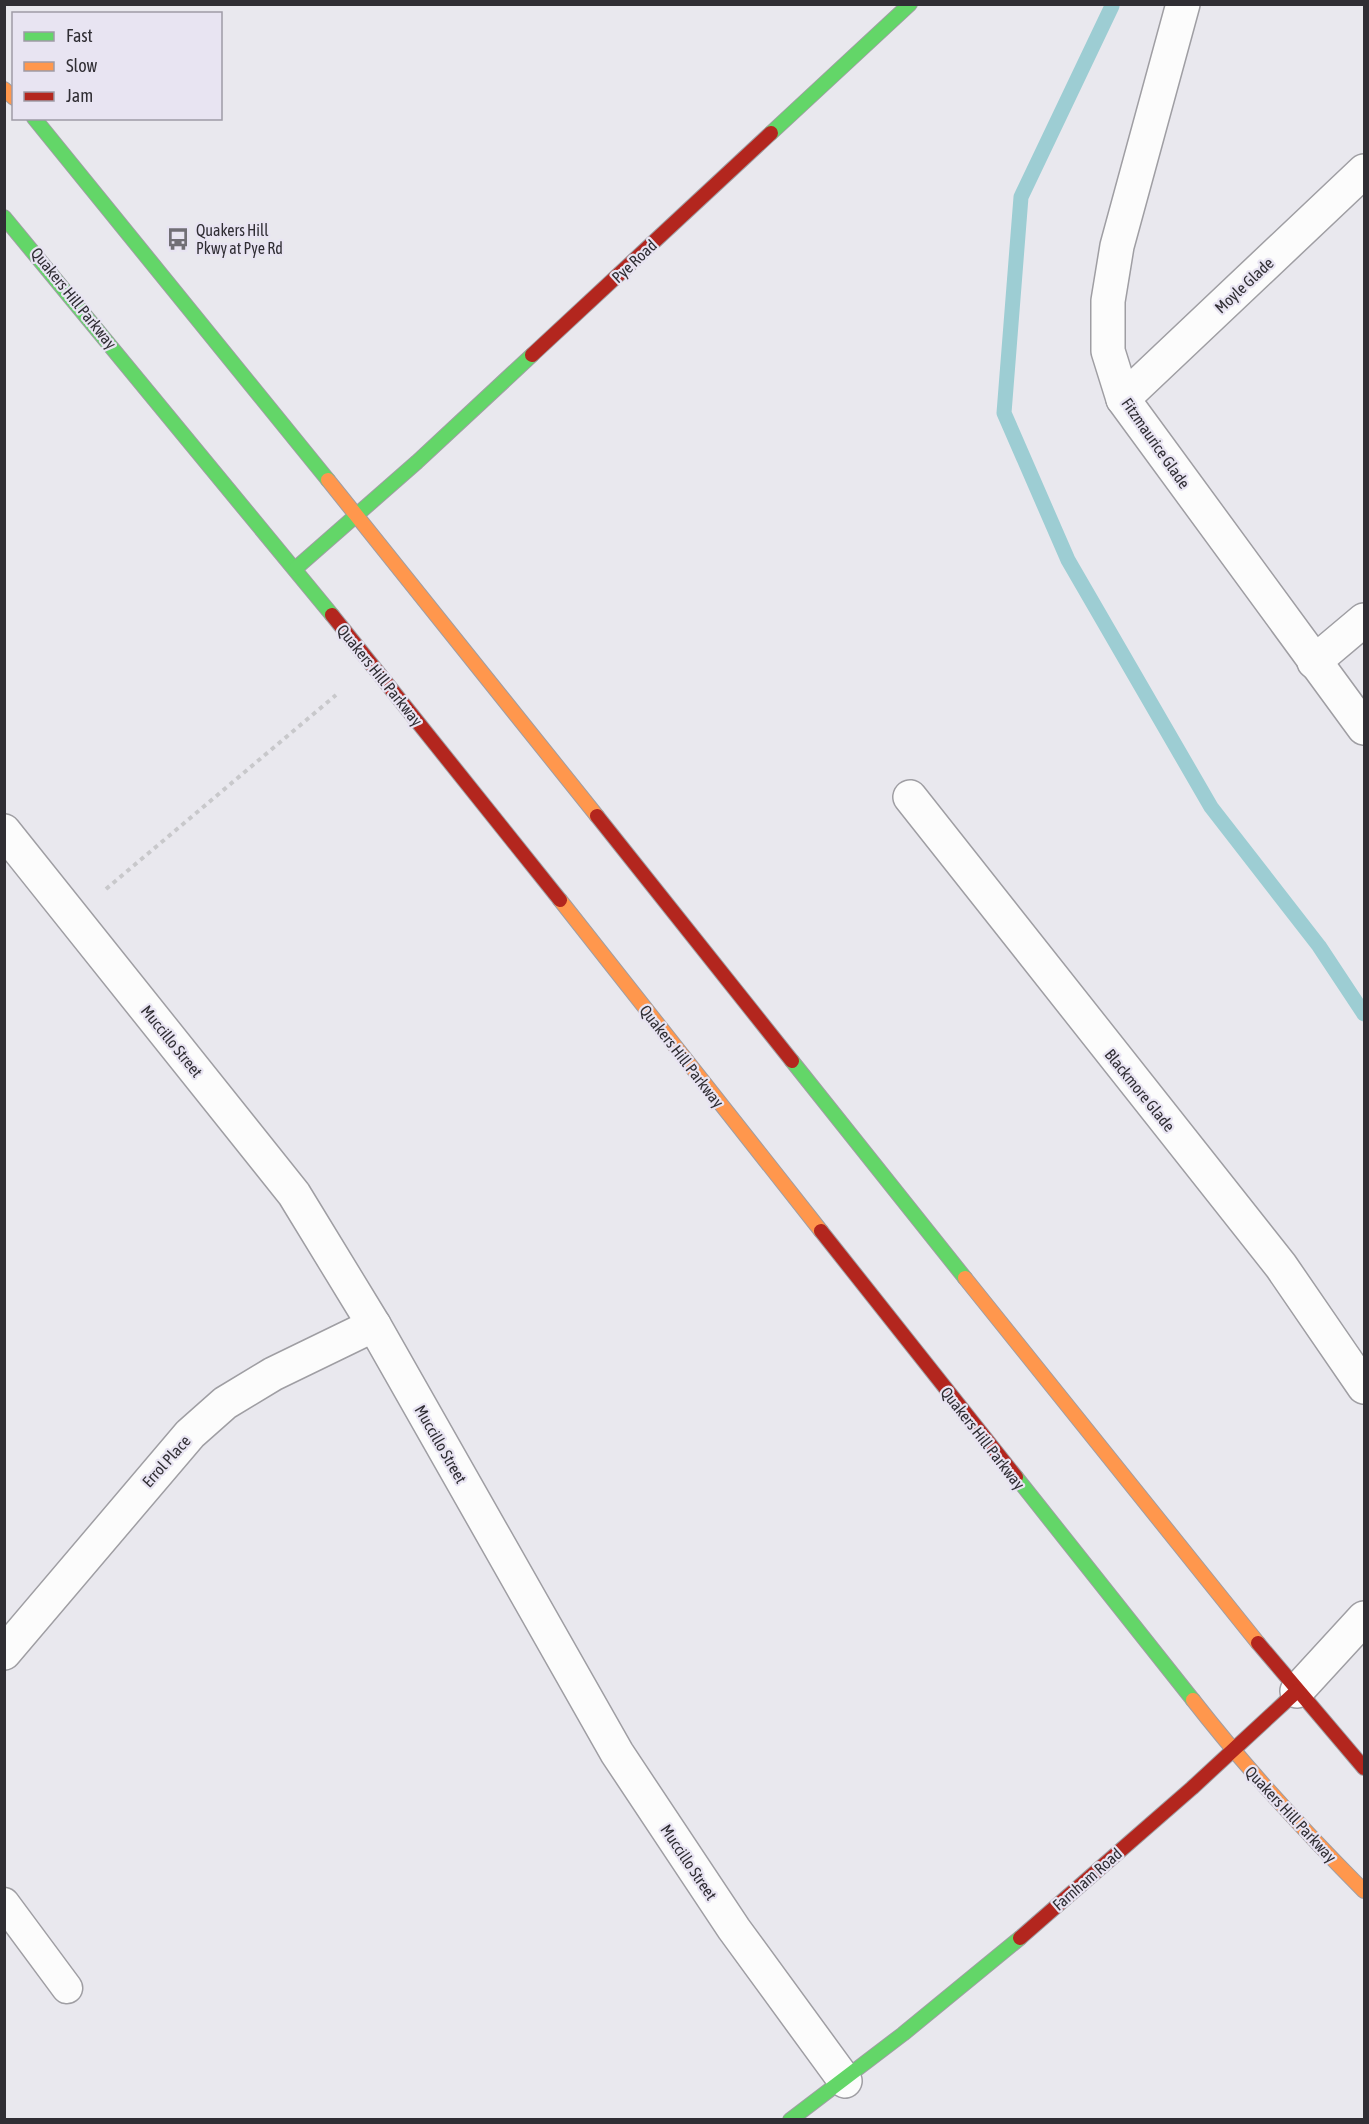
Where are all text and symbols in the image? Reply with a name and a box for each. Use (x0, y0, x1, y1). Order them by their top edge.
legend (12, 12, 222, 120)
text: Fast (66, 25, 93, 46)
text: Slow (66, 55, 97, 76)
text: Jam (66, 85, 93, 106)
place label: Quakers Hill Pkwy at Pye Rd (196, 221, 283, 258)
bus stop icon: Quakers Hill Pkwy at Pye Rd (165, 226, 191, 252)
street label: Pye Road (608, 236, 661, 287)
street label: Quakers Hill Parkway (27, 244, 121, 353)
street label: Moyle Glade (1211, 253, 1278, 317)
street label: Fitzmaurice Glade (1118, 394, 1194, 492)
street label: Quakers Hill Parkway (333, 621, 427, 730)
street label: Muccillo Street (138, 1001, 207, 1081)
street label: Quakers Hill Parkway (636, 1001, 728, 1112)
street label: Blackmore Glade (1101, 1045, 1179, 1135)
street label: Quakers Hill Parkway (937, 1383, 1029, 1494)
street label: Muccillo Street (411, 1402, 471, 1487)
street label: Errol Place (138, 1432, 194, 1490)
street label: Quakers Hill Parkway (1241, 1762, 1340, 1867)
street label: Muccillo Street (657, 1821, 721, 1903)
street label: Farnham Road (1049, 1844, 1125, 1914)

